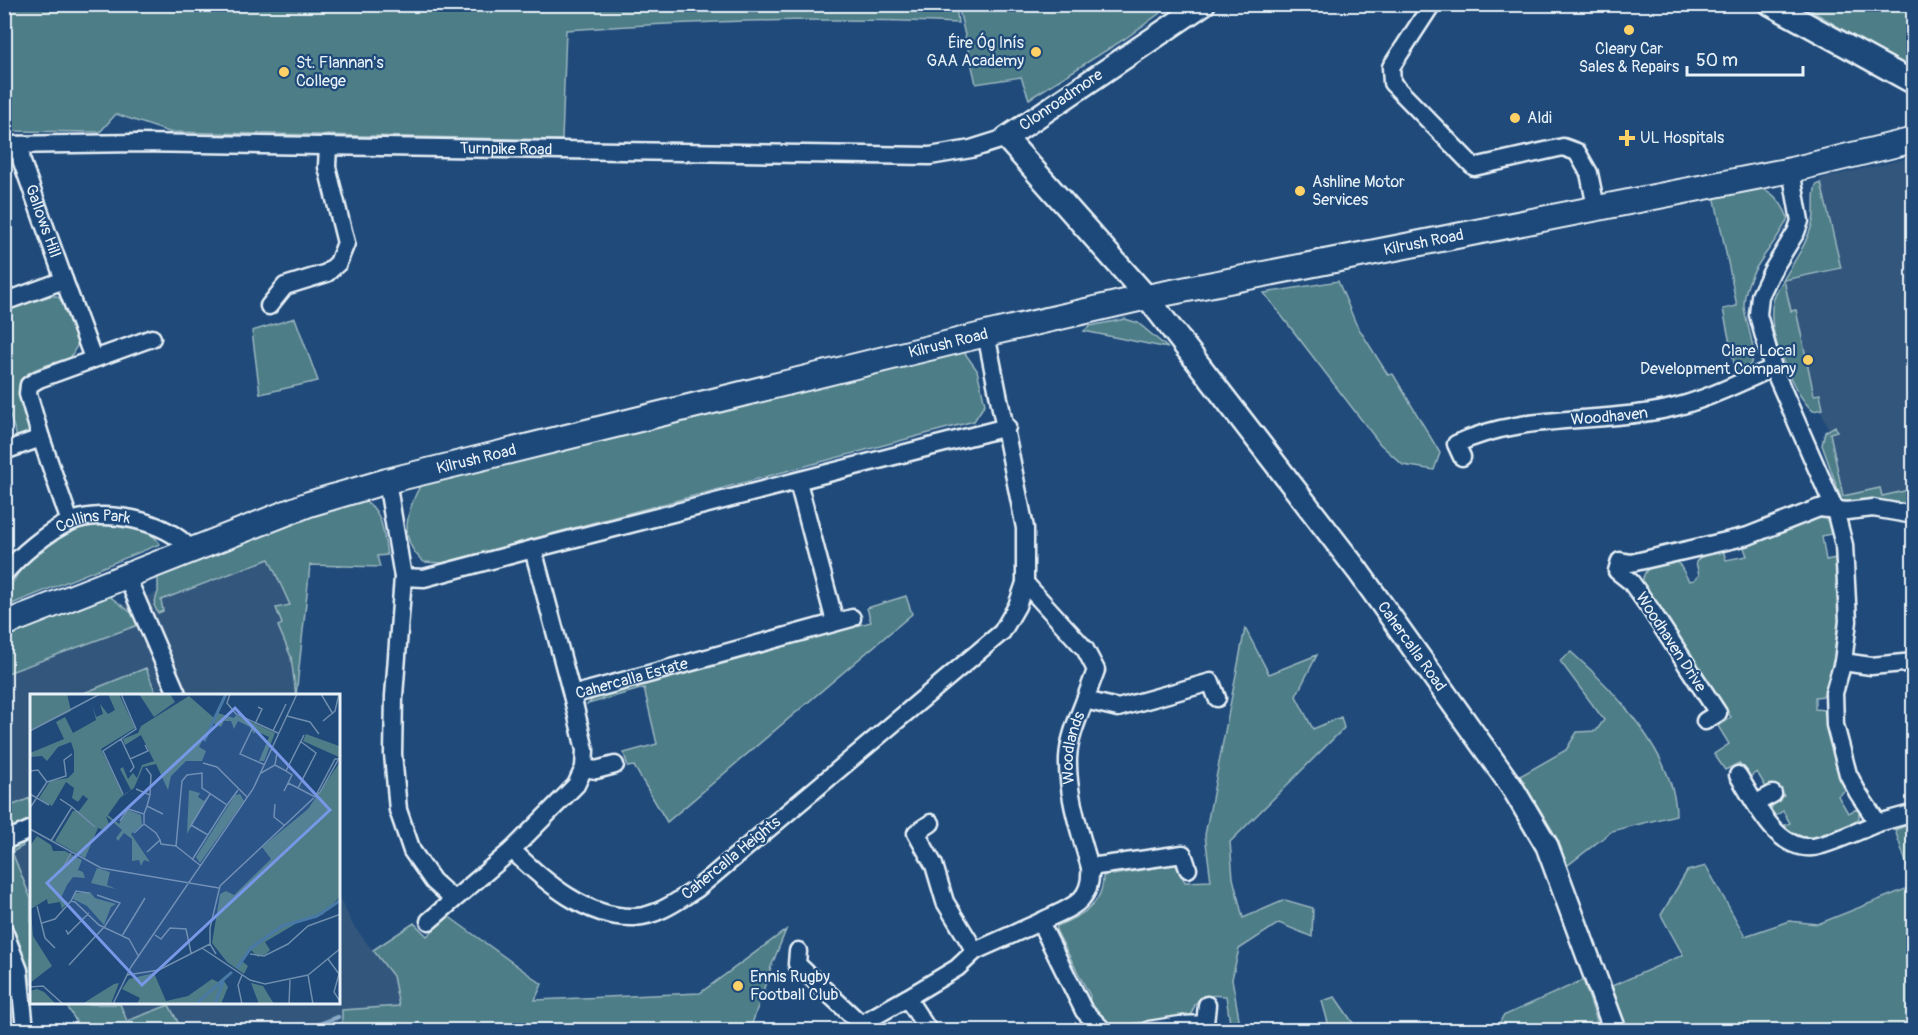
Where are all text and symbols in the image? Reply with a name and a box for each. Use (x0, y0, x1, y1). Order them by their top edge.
marker: Cleary Car Sales & Repairs (1622, 23, 1636, 37)
place label: Éire Óg Inís GAA Academy (926, 32, 1024, 71)
place label: Cleary Car Sales & Repairs (1579, 39, 1679, 77)
scale bar (1687, 39, 1802, 77)
marker: Éire Óg Inís GAA Academy (1029, 45, 1043, 59)
text: 50 m (1696, 49, 1738, 72)
place label: St. Flannan's College (296, 53, 384, 91)
marker: St. Flannan's College (277, 65, 291, 79)
street label: Clonroadmore (1015, 65, 1107, 135)
place label: Aldi (1527, 108, 1552, 128)
marker: Aldi (1508, 111, 1522, 125)
place label: UL Hospitals (1640, 128, 1724, 148)
marker: UL Hospitals (1618, 129, 1636, 147)
street label: Turnpike Road (459, 138, 553, 160)
place label: Ashline Motor Services (1312, 172, 1405, 210)
street label: Gallows Hill (21, 182, 65, 260)
marker: Ashline Motor Services (1293, 184, 1307, 198)
street label: Kilrush Road (1382, 225, 1466, 260)
street label: Kilrush Road (906, 324, 990, 363)
place label: Clare Local Development Company (1640, 341, 1796, 379)
marker: Clare Local Development Company (1801, 353, 1815, 367)
street label: Woodhaven (1570, 403, 1649, 430)
street label: Kilrush Road (434, 440, 518, 479)
street label: Collins Park (52, 506, 133, 537)
street label: Woodhaven Drive (1631, 588, 1711, 696)
street label: Cahercalla Road (1373, 598, 1451, 695)
street label: Cahercalla Estate (573, 654, 690, 704)
inset map (30, 694, 340, 1005)
street label: Woodlands (1058, 709, 1090, 785)
street label: Cahercalla Heights (677, 812, 785, 904)
place label: Ennis Rugby Football Club (750, 967, 839, 1005)
marker: Ennis Rugby Football Club (731, 979, 745, 993)

